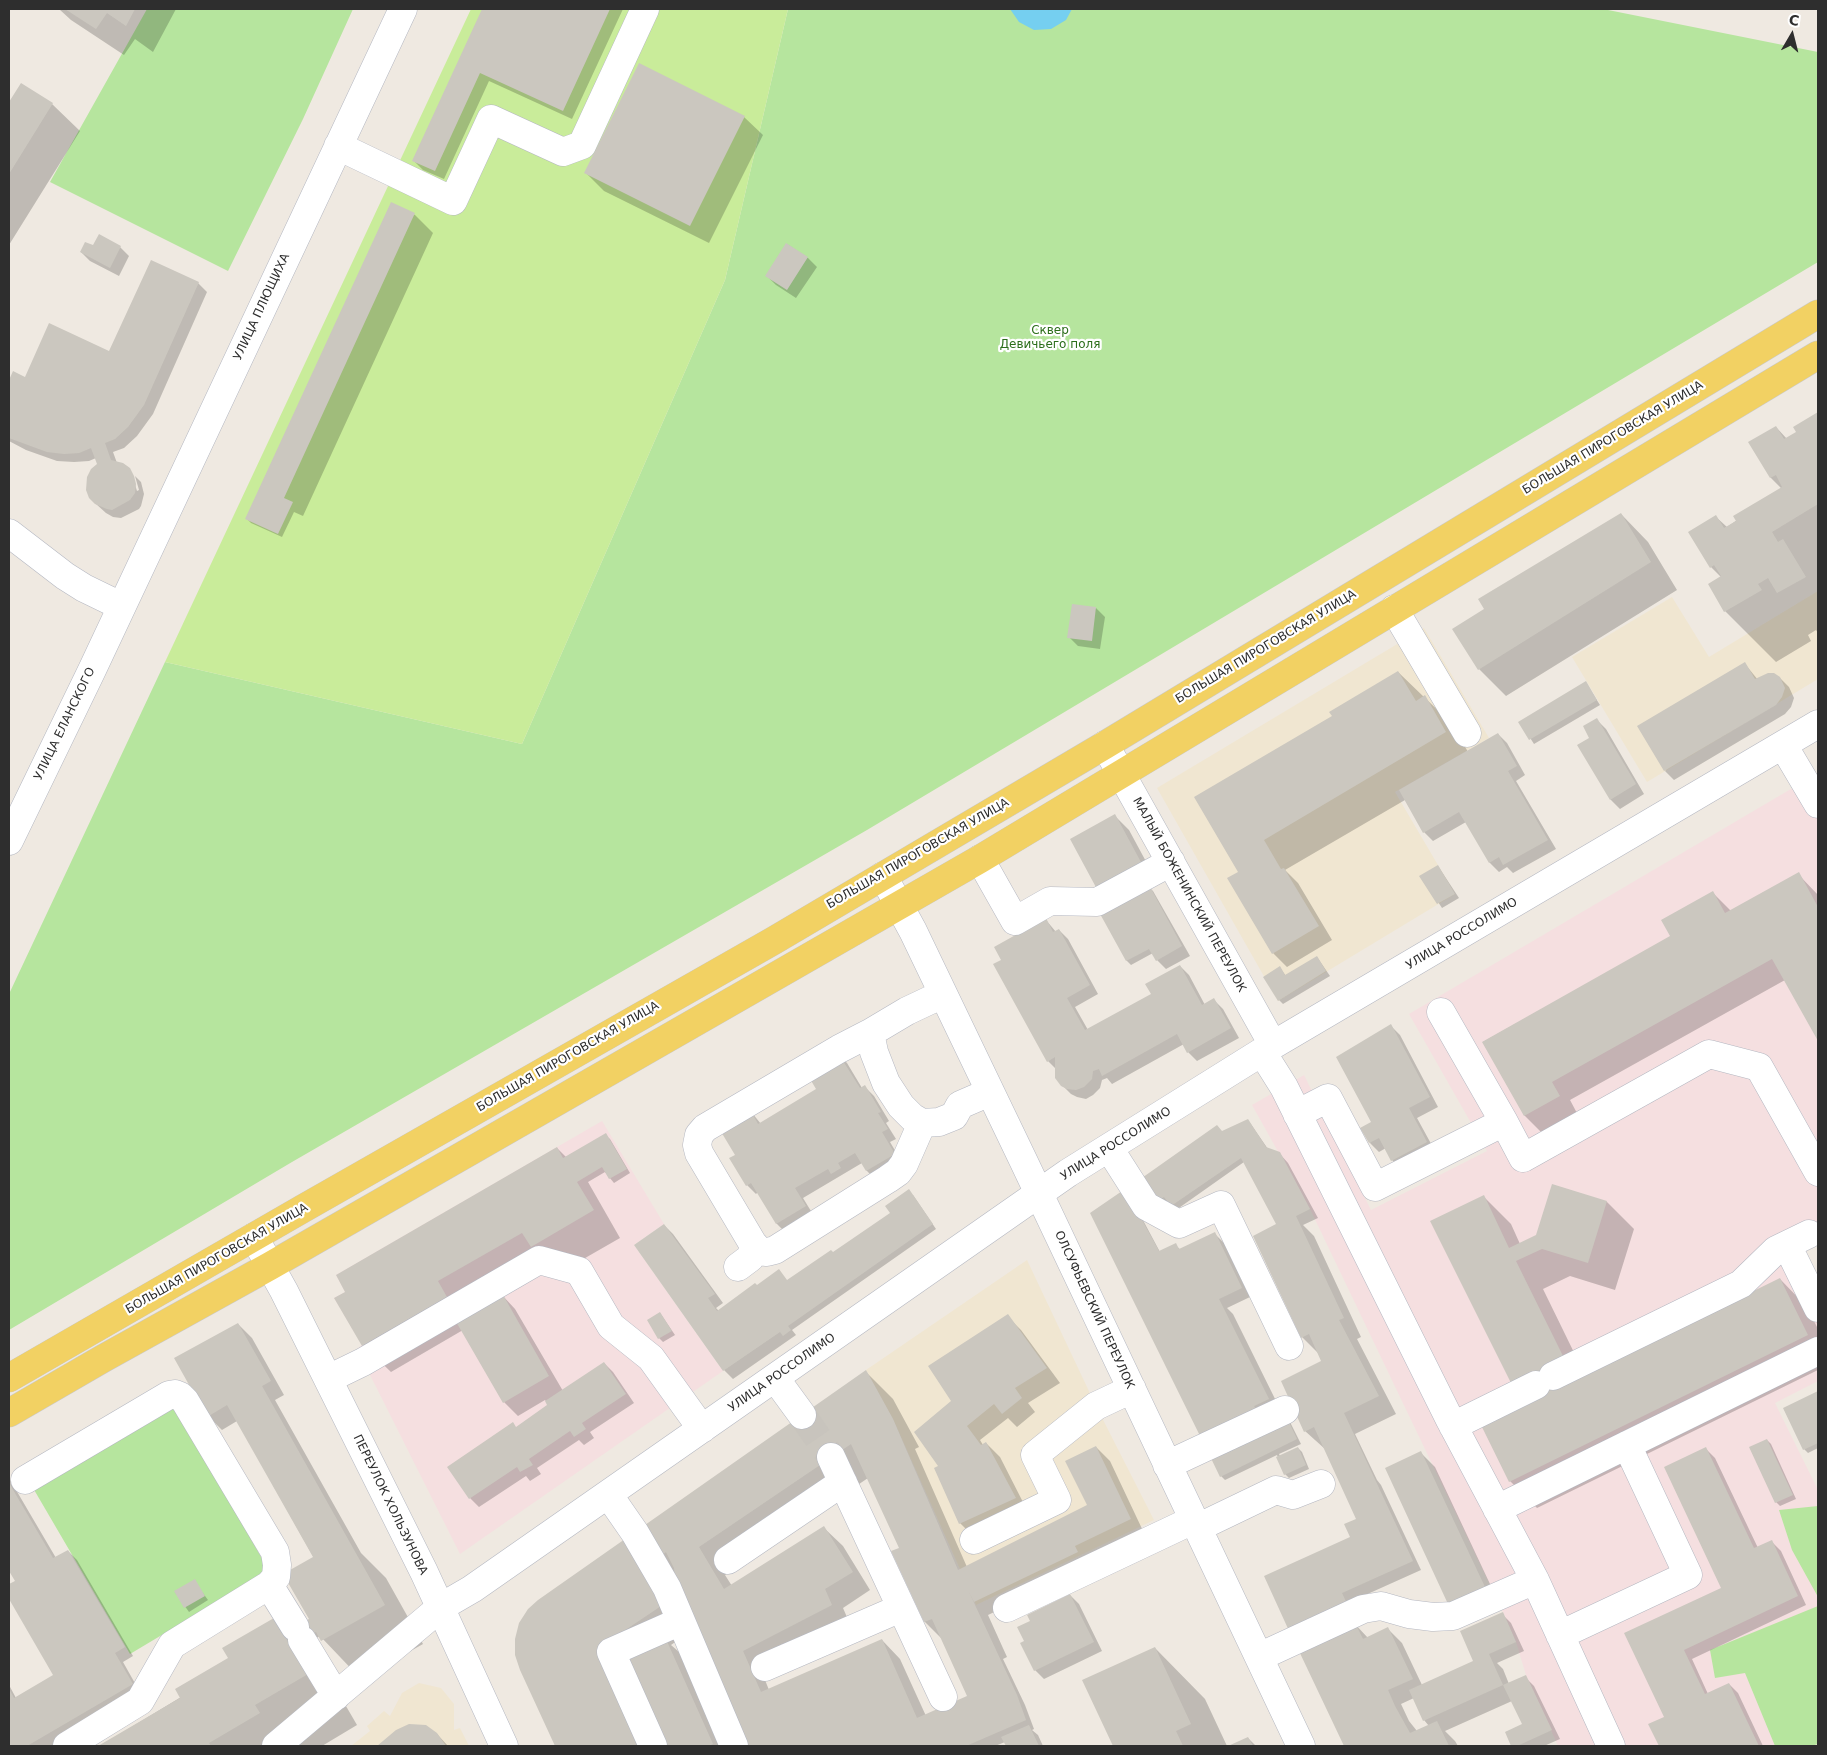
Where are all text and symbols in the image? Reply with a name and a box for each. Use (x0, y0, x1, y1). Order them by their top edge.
north arrow (1767, 10, 1817, 60)
text: С (1788, 12, 1800, 29)
street label: УЛИЦА ПЛЮЩИХА (231, 251, 293, 363)
park label: Сквер Девичьего поля (1000, 324, 1100, 352)
street label: БОЛЬШАЯ ПИРОГОВСКАЯ УЛИЦА (1520, 378, 1706, 498)
street label: БОЛЬШАЯ ПИРОГОВСКАЯ УЛИЦА (1173, 587, 1359, 707)
street label: УЛИЦА ЕЛАНСКОГО (31, 665, 99, 783)
street label: МАЛЫЙ БОЖЕНИНСКИЙ ПЕРЕУЛОК (1129, 795, 1249, 995)
street label: БОЛЬШАЯ ПИРОГОВСКАЯ УЛИЦА (824, 796, 1012, 912)
street label: УЛИЦА РОССОЛИМО (1404, 895, 1520, 973)
street label: БОЛЬШАЯ ПИРОГОВСКАЯ УЛИЦА (474, 999, 662, 1115)
street label: УЛИЦА РОССОЛИМО (1058, 1104, 1174, 1184)
street label: БОЛЬШАЯ ПИРОГОВСКАЯ УЛИЦА (123, 1201, 311, 1317)
street label: ОЛСУФЬЕВСКИЙ ПЕРЕУЛОК (1051, 1229, 1137, 1391)
street label: УЛИЦА РОССОЛИМО (726, 1331, 838, 1415)
street label: ПЕРЕУЛОК ХОЛЬЗУНОВА (350, 1432, 430, 1578)

